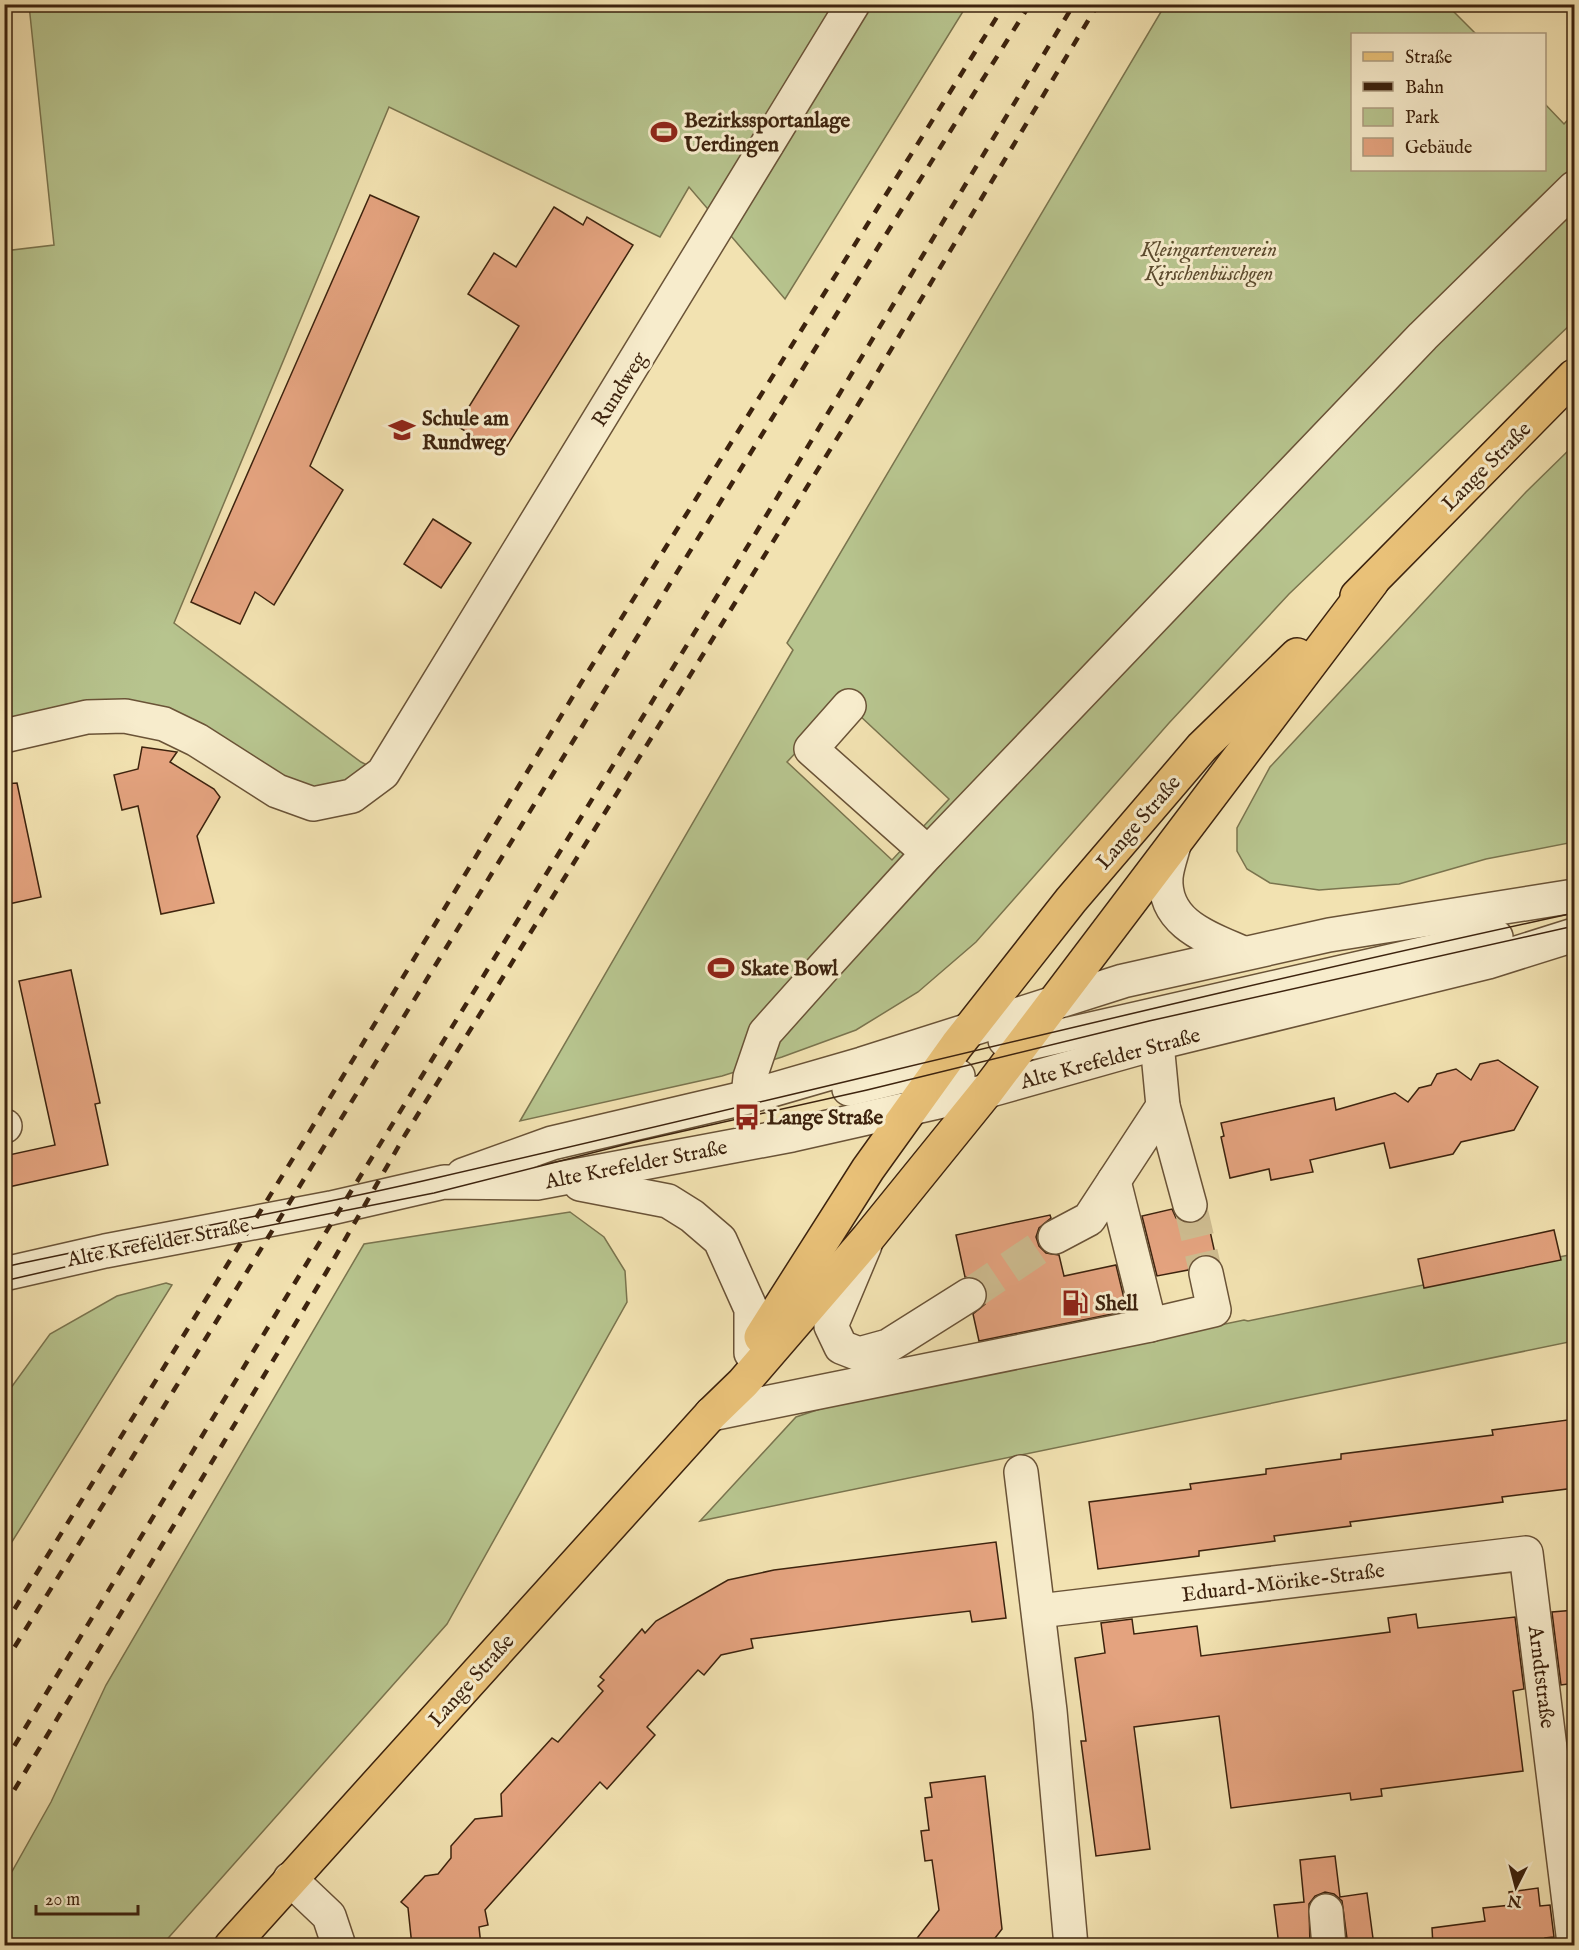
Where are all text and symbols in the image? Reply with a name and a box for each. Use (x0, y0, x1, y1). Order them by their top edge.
legend (1351, 33, 1546, 171)
text: Straße (1405, 47, 1452, 70)
text: Bahn (1405, 77, 1444, 100)
text: Park (1405, 107, 1440, 130)
place label: Bezirkssportanlage Uerdingen (683, 108, 851, 159)
sports icon: Bezirkssportanlage Uerdingen (649, 117, 679, 147)
text: Gebäude (1405, 137, 1472, 160)
park label: Kleingartenverein Kirschenbüschgen (1140, 237, 1277, 288)
street label: Rundweg (587, 347, 654, 432)
place label: Schule am Rundweg (422, 406, 510, 457)
school or university icon: Schule am Rundweg (387, 415, 417, 445)
street label: Lange Straße (1436, 416, 1538, 518)
street label: Lange Straße (1091, 770, 1188, 876)
sports icon: Skate Bowl (706, 953, 736, 983)
place label: Skate Bowl (741, 956, 839, 983)
street label: Alte Krefelder Straße (1017, 1022, 1204, 1097)
bus stop icon: Lange Straße (732, 1102, 762, 1132)
place label: Lange Straße (767, 1105, 883, 1132)
street label: Alte Krefelder Straße (542, 1134, 730, 1197)
street label: Alte Krefelder Straße (64, 1212, 252, 1275)
fuel station icon: Shell (1060, 1288, 1090, 1318)
place label: Shell (1095, 1291, 1139, 1318)
street label: Eduard-Mörike-Straße (1180, 1558, 1387, 1609)
street label: Arndtstraße (1521, 1623, 1560, 1730)
street label: Lange Straße (423, 1629, 521, 1733)
north arrow (1486, 1857, 1546, 1917)
scale bar (36, 1878, 138, 1916)
text: 20 m (45, 1889, 80, 1912)
text: N (1507, 1889, 1524, 1911)

